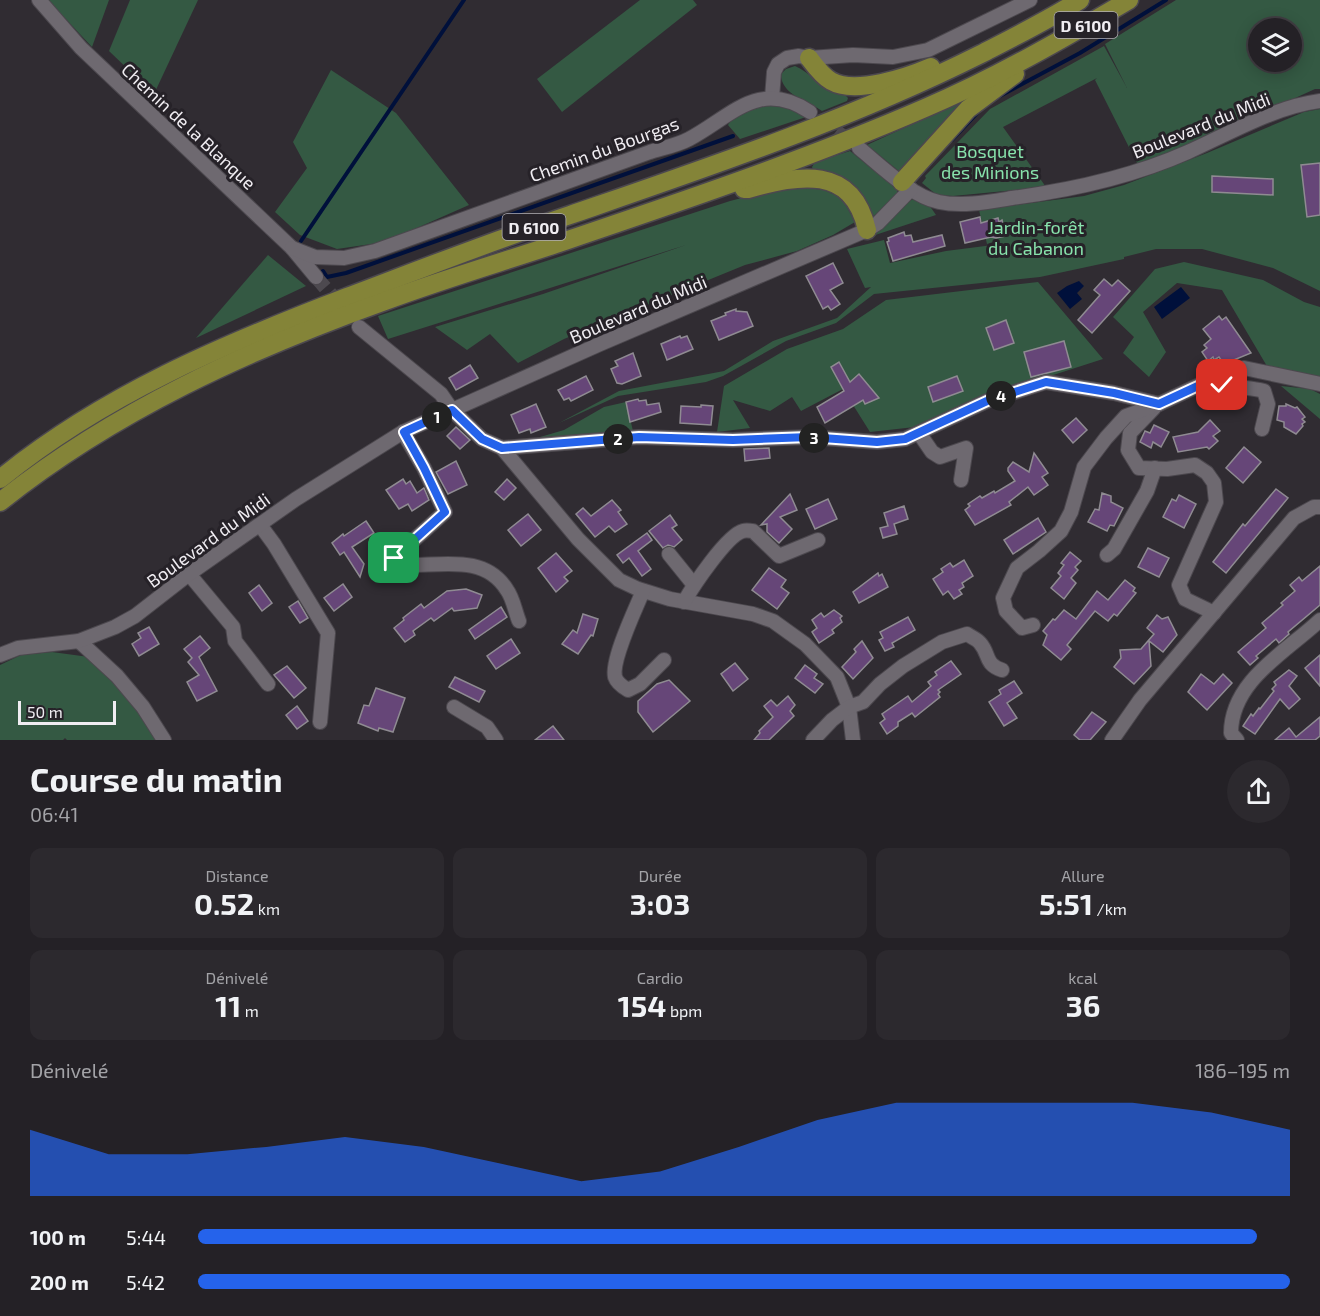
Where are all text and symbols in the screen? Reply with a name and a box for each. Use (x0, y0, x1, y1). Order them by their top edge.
road number: D 6100 (1054, 12, 1118, 38)
map controls (1248, 18, 1302, 72)
button: layers (1248, 18, 1302, 72)
street label: Chemin de la Blanque (117, 58, 261, 194)
street label: Boulevard du Midi (1129, 87, 1273, 163)
street label: Chemin du Bourgas (526, 112, 682, 186)
park label: Bosquet des Minions (941, 140, 1039, 183)
road number: D 6100 (502, 214, 566, 240)
park label: Jardin-forêt du Cabanon (988, 216, 1084, 259)
street label: Boulevard du Midi (566, 270, 710, 348)
pin (1196, 359, 1247, 410)
icon: check (1205, 368, 1238, 401)
pin: 4 (986, 381, 1016, 411)
text: 4 (996, 386, 1006, 405)
pin: 1 (422, 402, 452, 432)
text: 1 (434, 407, 440, 426)
pin: 3 (799, 423, 829, 453)
pin: 2 (603, 424, 633, 454)
text: 3 (809, 428, 819, 447)
text: 2 (613, 429, 623, 448)
street label: Boulevard du Midi (142, 488, 274, 592)
pin (368, 532, 419, 583)
icon: arrive (377, 541, 410, 574)
scale bar (18, 698, 116, 726)
text: 50 m (27, 702, 63, 721)
text: Course du matin (30, 759, 283, 799)
button: share (1227, 760, 1290, 823)
text: 06:41 (30, 802, 78, 826)
text: Distance (205, 866, 269, 885)
text: Durée (638, 866, 682, 885)
text: Allure (1061, 866, 1105, 885)
text: 0.52 (194, 885, 254, 921)
text: 3:03 (630, 885, 690, 921)
text: 5:51 (1039, 885, 1093, 921)
text: km (254, 899, 280, 918)
text: /km (1093, 899, 1127, 918)
text: Dénivelé (206, 968, 268, 987)
text: Cardio (637, 968, 683, 987)
text: kcal (1068, 968, 1098, 987)
text: 11 (215, 987, 241, 1023)
text: 154 (618, 987, 666, 1023)
text: 36 (1066, 987, 1100, 1023)
text: m (241, 1001, 259, 1020)
text: bpm (666, 1001, 702, 1020)
text: Dénivelé (30, 1058, 109, 1082)
text: 186–195 m (1195, 1058, 1290, 1082)
text: 100 m (30, 1225, 86, 1249)
text: 5:44 (126, 1225, 166, 1249)
text: 200 m (30, 1270, 89, 1294)
text: 5:42 (126, 1270, 165, 1294)

